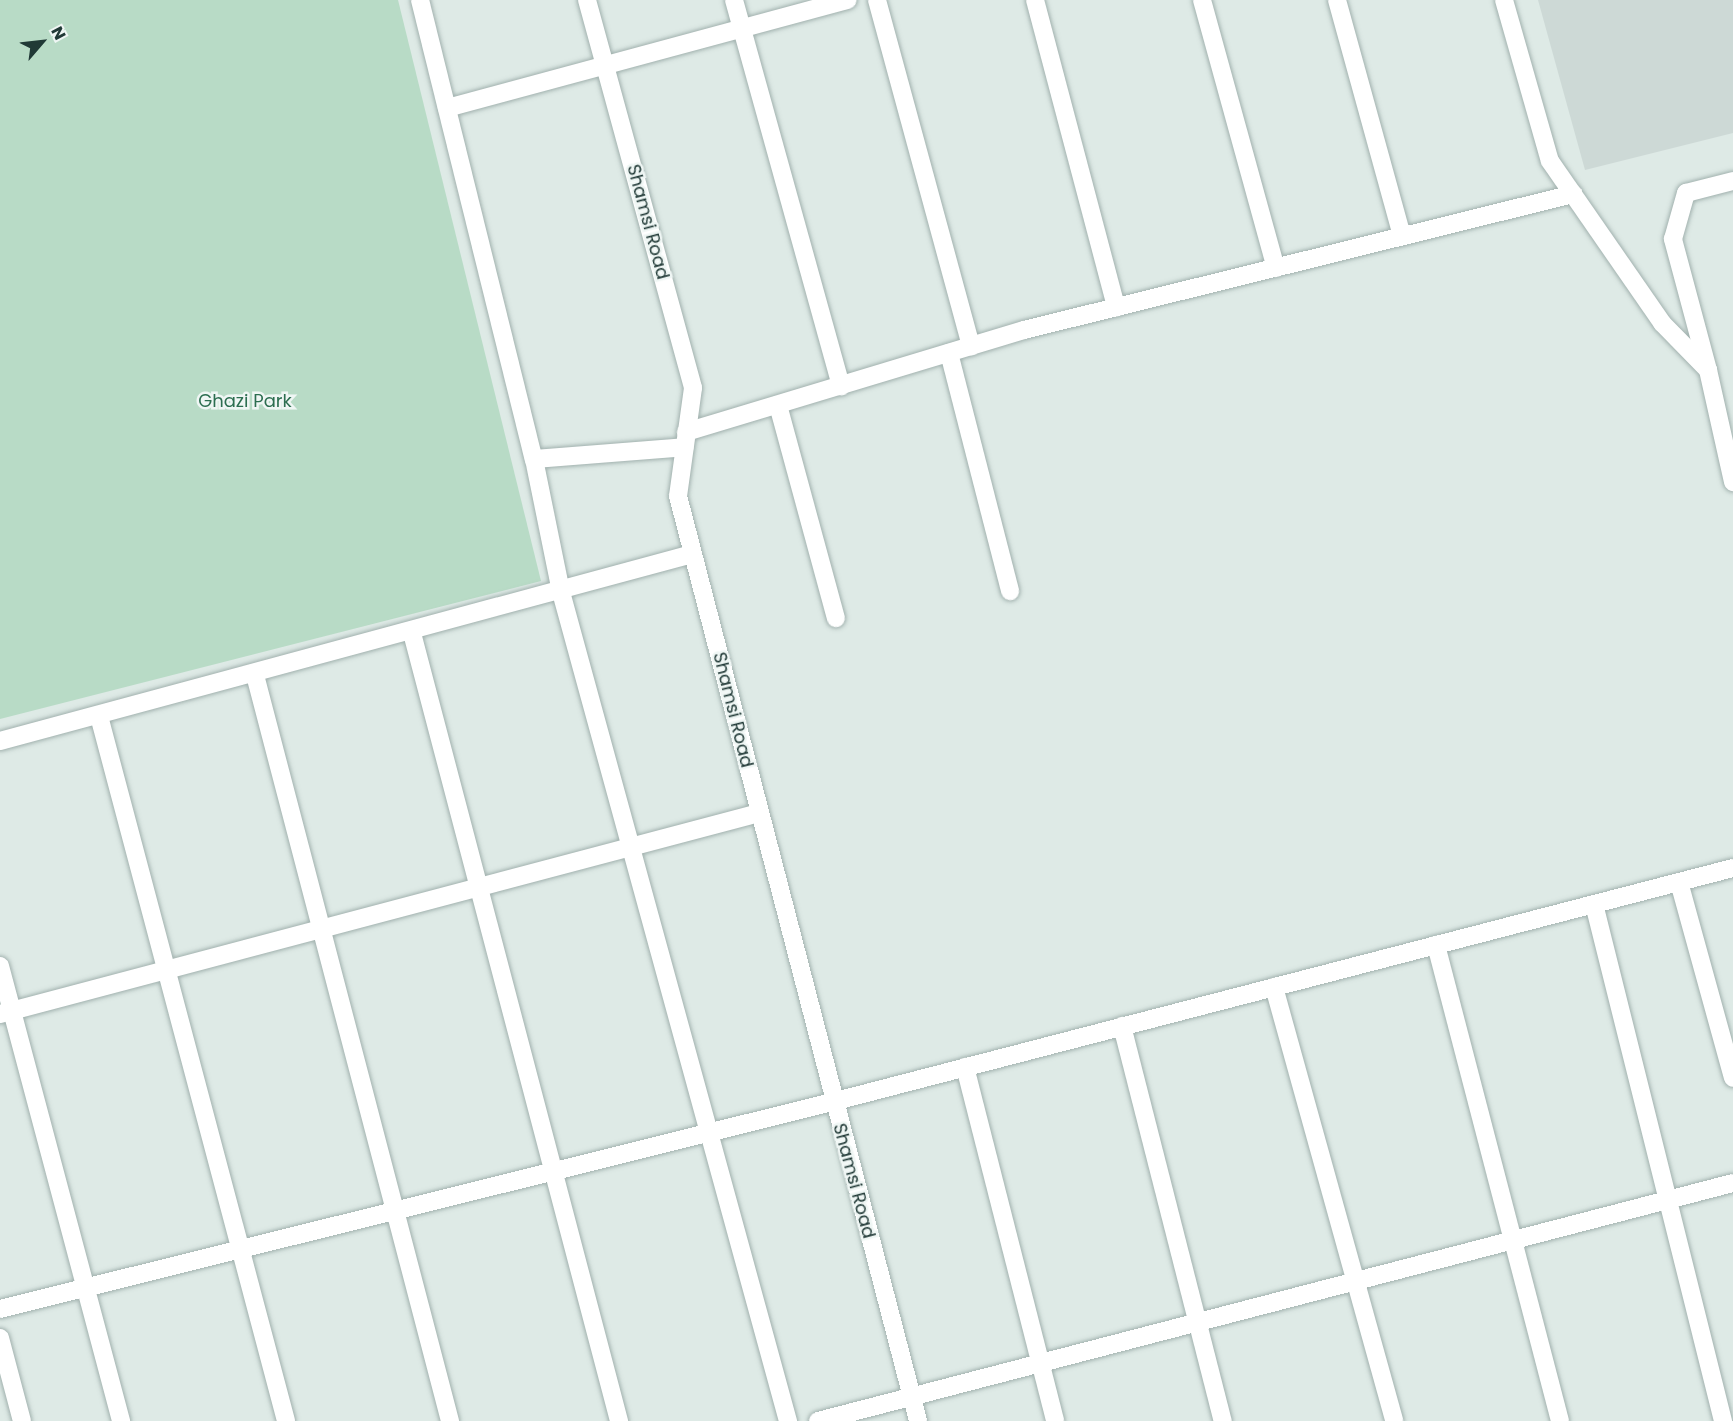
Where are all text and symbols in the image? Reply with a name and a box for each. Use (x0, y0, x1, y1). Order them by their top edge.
north arrow (12, 12, 72, 72)
text: N (45, 23, 71, 44)
street label: Shamsi Road (622, 162, 674, 282)
park label: Ghazi Park (198, 390, 292, 412)
street label: Shamsi Road (708, 650, 758, 770)
street label: Shamsi Road (828, 1121, 880, 1241)

